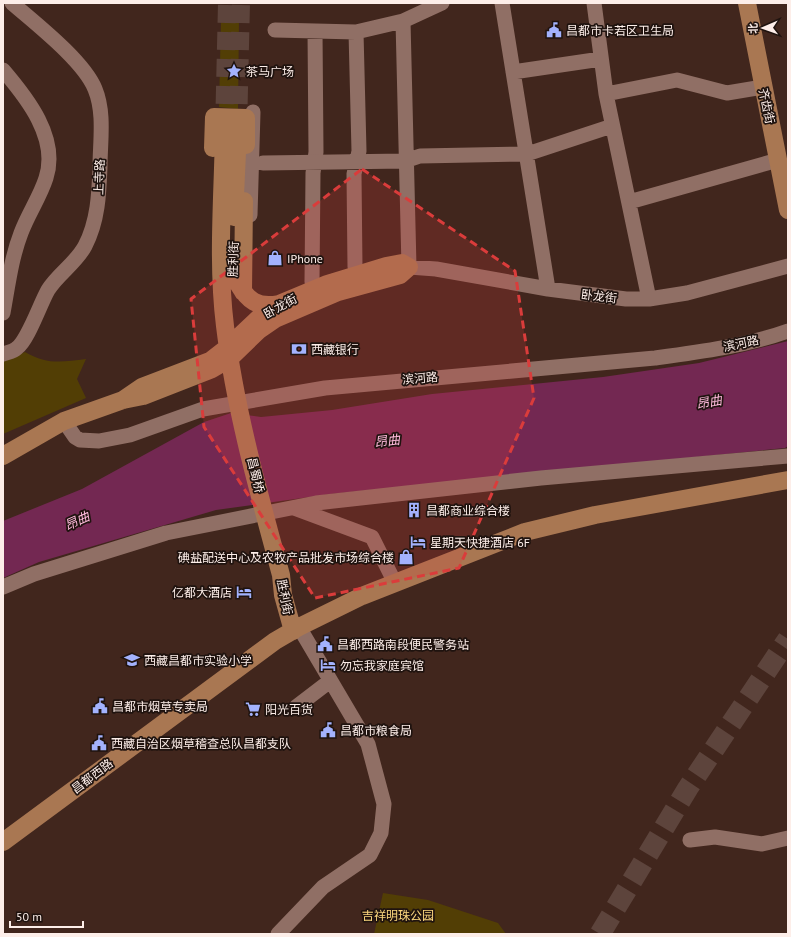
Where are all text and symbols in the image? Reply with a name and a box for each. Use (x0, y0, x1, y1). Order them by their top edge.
north arrow (743, 8, 783, 48)
public building icon: 昌都市卡若区卫生局 (545, 21, 563, 39)
place label: 昌都市卡若区卫生局 (566, 23, 674, 38)
text: 北 (746, 23, 760, 34)
place icon: 茶马广场 (225, 62, 243, 80)
place label: 茶马广场 (246, 64, 294, 79)
street label: 齐齿街 (756, 87, 778, 125)
street label: 上寺路 (91, 159, 107, 195)
street label: 胜利街 (225, 241, 241, 277)
shop icon: IPhone (266, 249, 284, 267)
place label: IPhone (287, 251, 323, 266)
street label: 卧龙街 (580, 286, 618, 306)
street label: 卧龙街 (261, 291, 299, 321)
street label: 滨河路 (722, 332, 760, 354)
bank icon: 西藏银行 (290, 340, 308, 358)
place label: 西藏银行 (311, 342, 359, 357)
street label: 滨河路 (401, 369, 439, 387)
water label: 昂曲 (695, 391, 724, 413)
water label: 昂曲 (373, 431, 402, 451)
street label: 昌蜀桥 (244, 456, 268, 494)
building icon: 昌都商业综合楼 (405, 501, 423, 519)
place label: 昌都商业综合楼 (426, 503, 510, 518)
water label: 昂曲 (62, 508, 93, 534)
hotel icon: 星期天快捷酒店 6F (409, 533, 427, 551)
place label: 星期天快捷酒店 6F (430, 535, 530, 550)
shop icon: 碘盐配送中心及农牧产品批发市场综合楼 (397, 548, 415, 566)
place label: 碘盐配送中心及农牧产品批发市场综合楼 (178, 550, 394, 565)
street label: 胜利街 (274, 578, 296, 616)
hotel icon: 亿都大酒店 (235, 583, 253, 601)
place label: 亿都大酒店 (172, 585, 232, 600)
public building icon: 昌都西路南段便民警务站 (316, 635, 334, 653)
place label: 昌都西路南段便民警务站 (337, 637, 469, 652)
school or university icon: 西藏昌都市实验小学 (123, 651, 141, 669)
place label: 西藏昌都市实验小学 (144, 653, 252, 668)
hotel icon: 勿忘我家庭宾馆 (319, 656, 337, 674)
place label: 勿忘我家庭宾馆 (340, 658, 424, 673)
public building icon: 昌都市烟草专卖局 (91, 697, 109, 715)
place label: 昌都市烟草专卖局 (112, 699, 208, 714)
supermarket icon: 阳光百货 (244, 700, 262, 718)
place label: 阳光百货 (265, 702, 313, 717)
public building icon: 昌都市粮食局 (319, 721, 337, 739)
place label: 昌都市粮食局 (340, 723, 412, 738)
public building icon: 西藏自治区烟草稽查总队昌都支队 (90, 734, 108, 752)
place label: 西藏自治区烟草稽查总队昌都支队 (111, 736, 291, 751)
street label: 昌都西路 (68, 756, 116, 796)
scale bar (10, 903, 83, 929)
park label: 吉祥明珠公园 (362, 908, 434, 923)
text: 50 m (16, 909, 42, 924)

